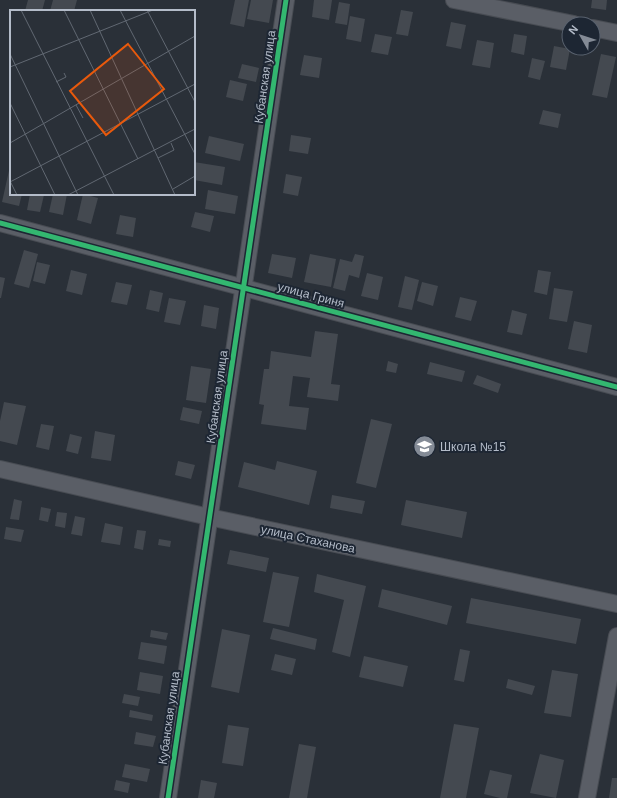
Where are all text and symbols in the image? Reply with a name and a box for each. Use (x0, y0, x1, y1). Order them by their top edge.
inset map (10, 10, 195, 195)
north arrow (561, 16, 601, 56)
text: N (566, 23, 580, 37)
street label: Кубанская улица (252, 29, 279, 125)
street label: улица Гриня (276, 279, 346, 311)
street label: Кубанская улица (204, 349, 231, 445)
school or university icon: Школа №15 (412, 434, 438, 460)
place label: Школа №15 (440, 440, 506, 454)
street label: улица Стаханова (260, 522, 357, 556)
street label: Кубанская улица (156, 670, 183, 766)

